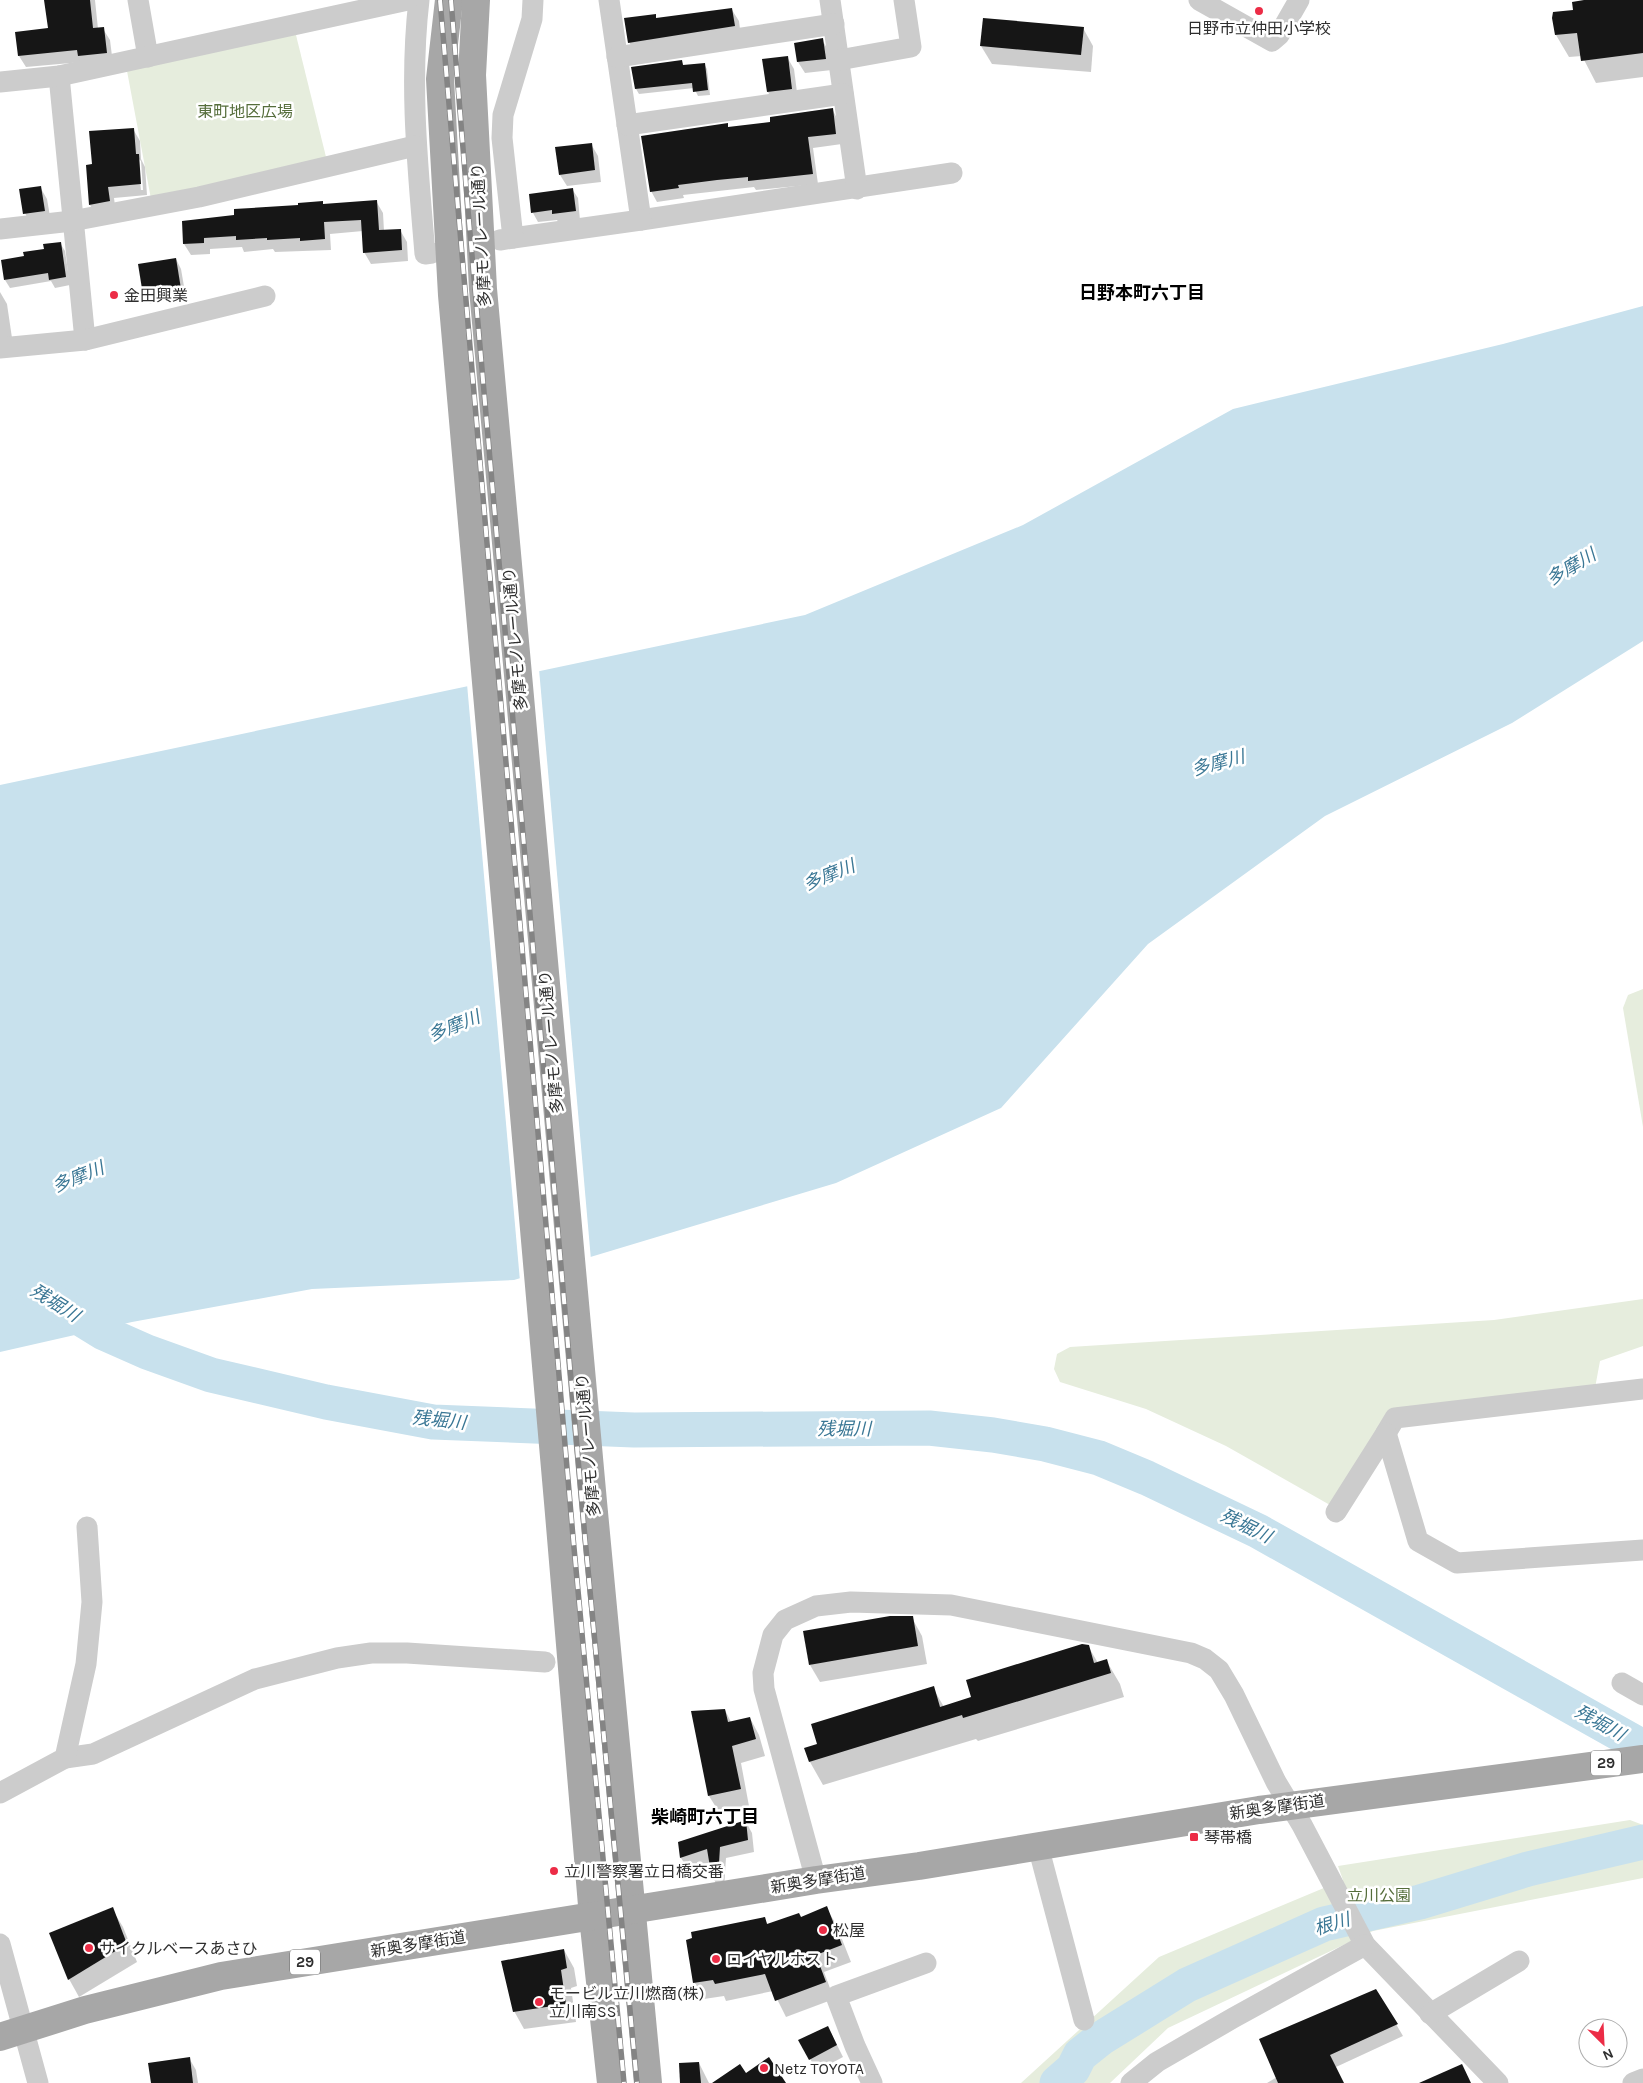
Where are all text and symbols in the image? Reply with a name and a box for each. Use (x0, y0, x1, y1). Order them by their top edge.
marker: 日野市立仲田小学校 (1253, 5, 1265, 17)
place label: 日野市立仲田小学校 (1187, 19, 1331, 38)
park label: 東町地区広場 (197, 102, 293, 121)
street label: 多摩モノレール通り (468, 163, 494, 307)
district label: 日野本町六丁目 (1079, 282, 1205, 304)
place label: 金田興業 (124, 286, 188, 305)
marker: 金田興業 (108, 289, 120, 301)
water label: 多摩川 (1542, 543, 1602, 590)
street label: 多摩モノレール通り (499, 566, 531, 712)
water label: 多摩川 (1189, 745, 1249, 781)
water label: 多摩川 (800, 854, 860, 895)
street label: 多摩モノレール通り (535, 969, 567, 1115)
water label: 多摩川 (425, 1005, 485, 1046)
water label: 多摩川 (49, 1156, 109, 1197)
water label: 残堀川 (26, 1279, 85, 1328)
street label: 多摩モノレール通り (572, 1372, 604, 1518)
water label: 残堀川 (411, 1406, 469, 1434)
water label: 残堀川 (817, 1418, 873, 1440)
water label: 残堀川 (1217, 1504, 1277, 1549)
water label: 残堀川 (1571, 1700, 1631, 1747)
road number: 29 (1591, 1750, 1621, 1776)
street label: 新奥多摩街道 (1228, 1791, 1326, 1823)
district label: 柴崎町六丁目 (651, 1806, 759, 1828)
place label: 琴帯橋 (1204, 1828, 1252, 1847)
marker: 琴帯橋 (1188, 1831, 1200, 1843)
place label: 立川警察署立日橋交番 (564, 1862, 724, 1881)
street label: 新奥多摩街道 (769, 1863, 867, 1897)
marker: 立川警察署立日橋交番 (548, 1865, 560, 1877)
park label: 立川公園 (1347, 1886, 1411, 1905)
water label: 根川 (1312, 1908, 1354, 1940)
place label: 松屋 (833, 1921, 865, 1940)
marker: 松屋 (817, 1924, 829, 1936)
street label: 新奥多摩街道 (369, 1927, 467, 1961)
place label: サイクルベースあさひ (99, 1939, 257, 1958)
marker: サイクルベースあさひ (83, 1942, 95, 1954)
road number: 29 (290, 1950, 320, 1974)
place label: ロイヤルホスト (726, 1950, 838, 1969)
marker: ロイヤルホスト (710, 1953, 722, 1965)
place label: モービル立川燃商(株) 立川南SS (549, 1984, 704, 2021)
marker: モービル立川燃商(株) 立川南SS (533, 1996, 545, 2008)
north arrow (1578, 2018, 1628, 2068)
text: N (1600, 2045, 1616, 2064)
place label: Netz TOYOTA (774, 2059, 864, 2078)
marker: Netz TOYOTA (758, 2062, 770, 2074)

